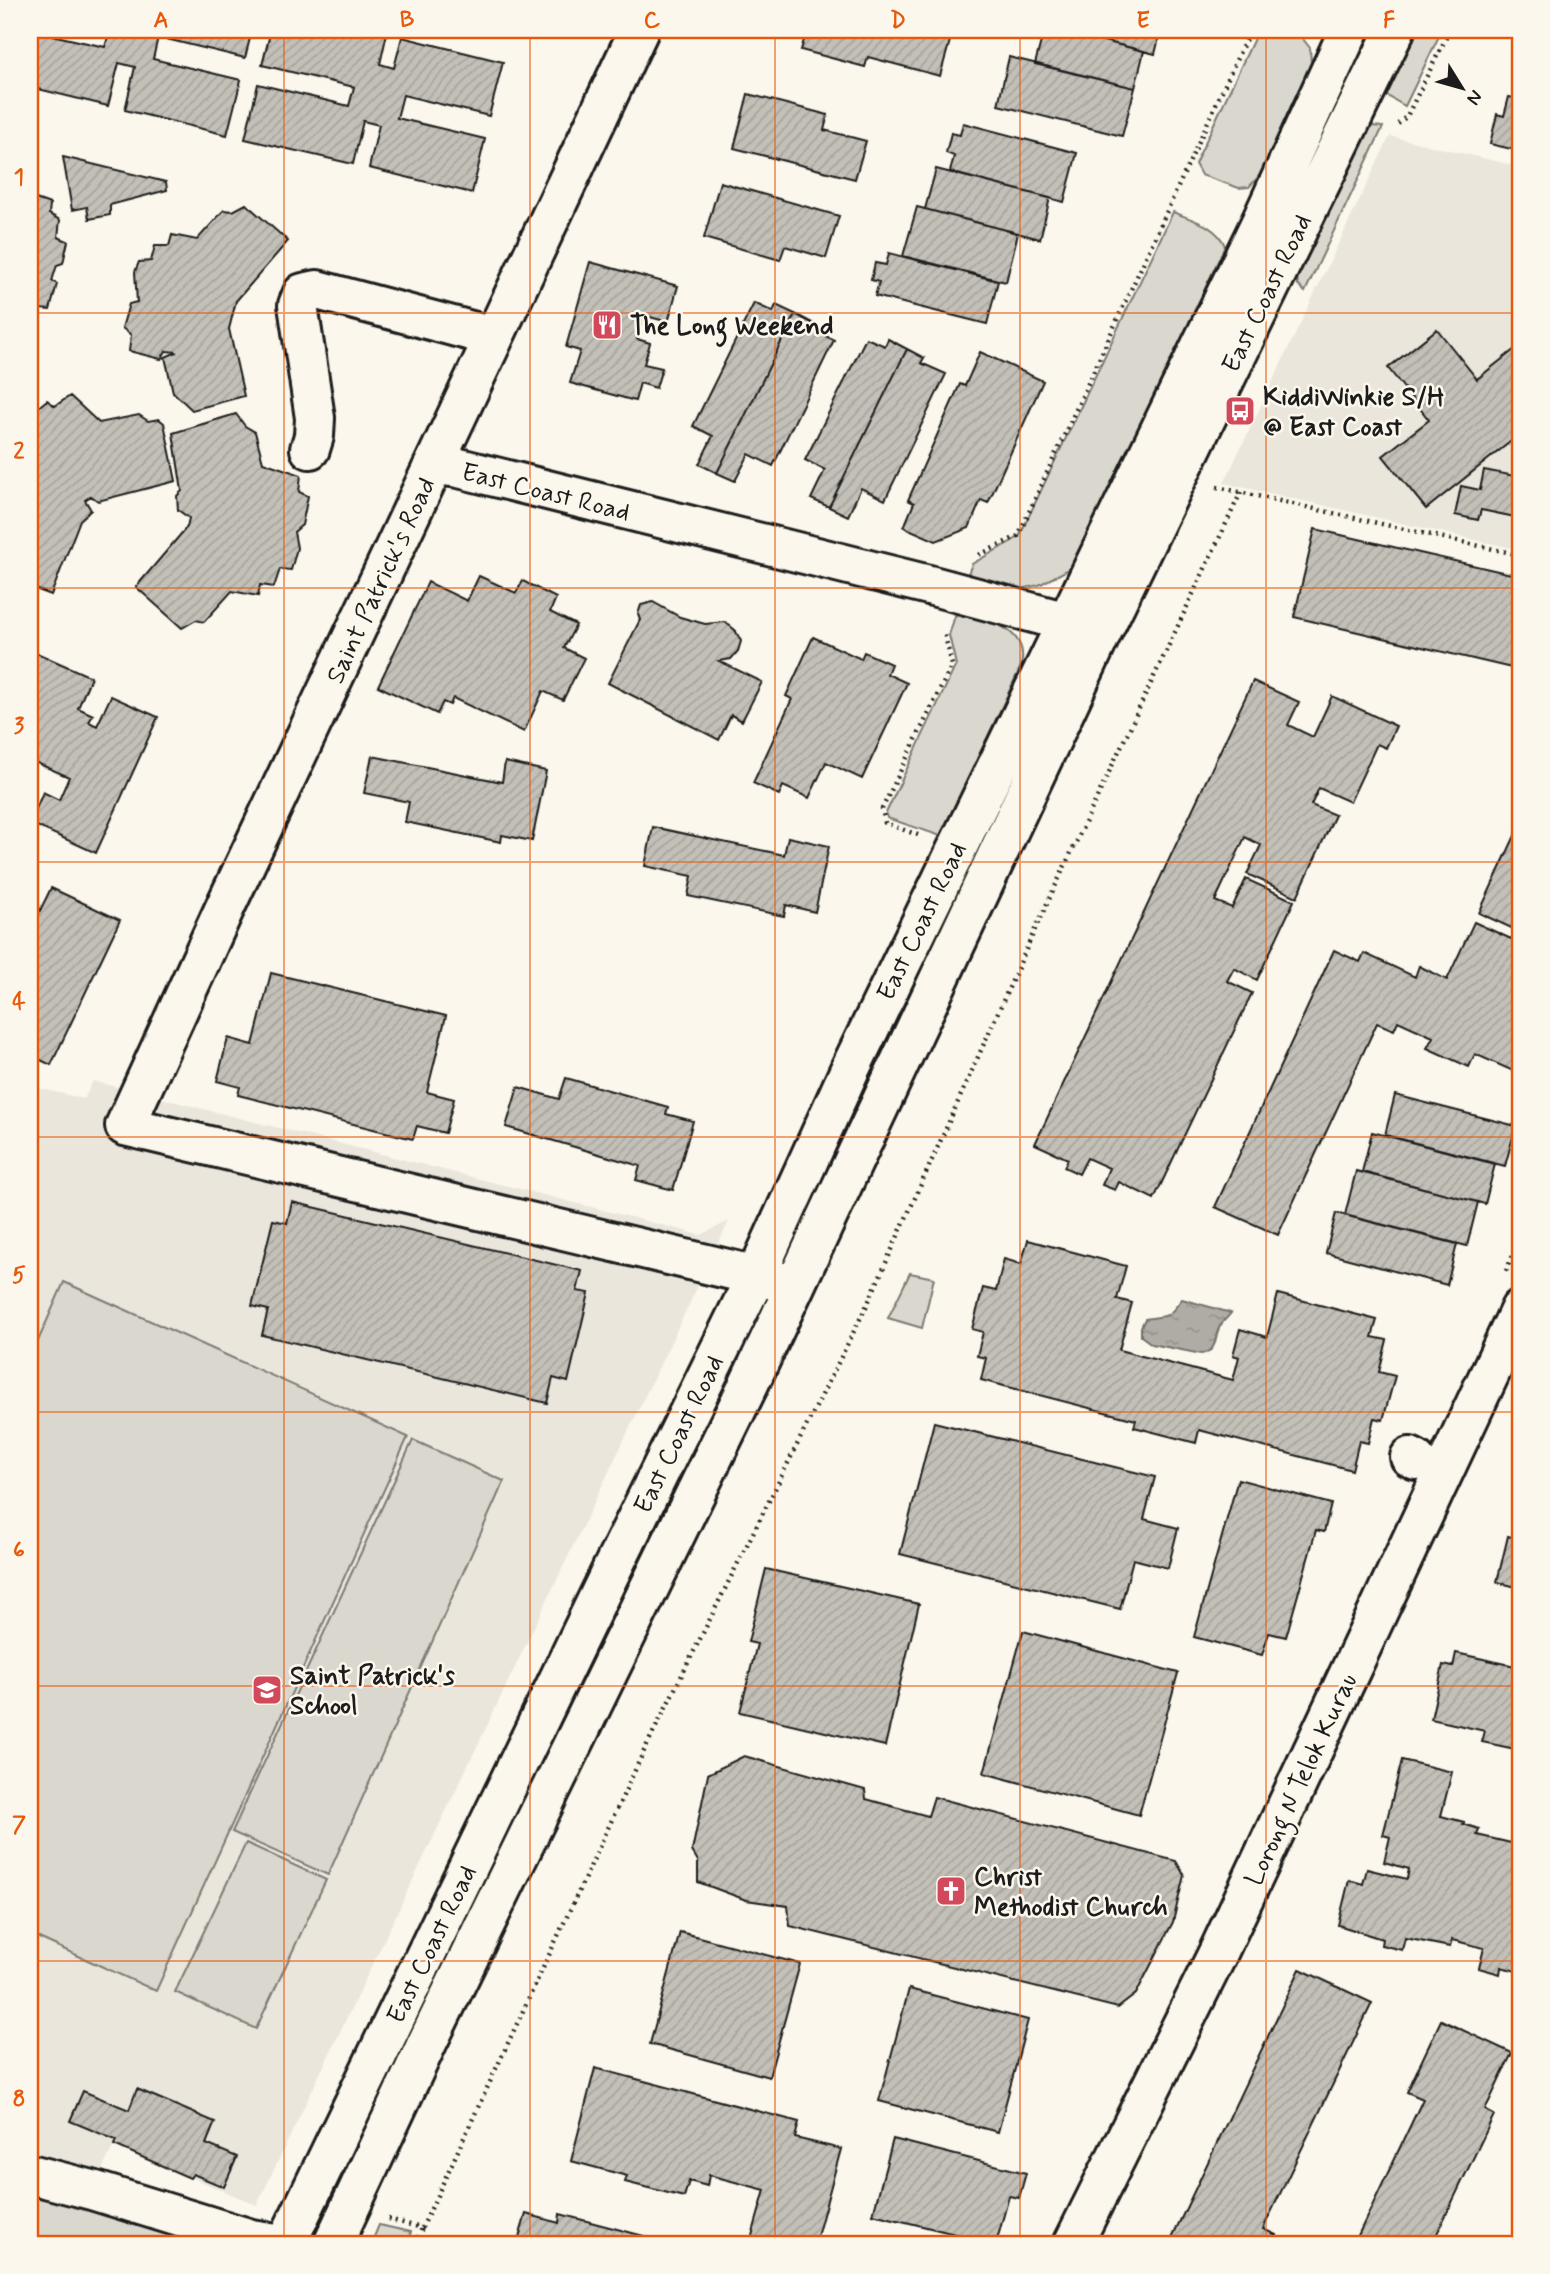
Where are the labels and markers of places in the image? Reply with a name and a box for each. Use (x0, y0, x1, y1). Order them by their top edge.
restaurant icon: The Long Weekend (590, 308, 624, 342)
place label: The Long Weekend (630, 310, 834, 347)
place label: KiddiWinkie S/H @ East Coast (1263, 381, 1444, 445)
bus stop icon: KiddiWinkie S/H @ East Coast (1223, 394, 1257, 428)
place label: Saint Patrick's School (290, 1660, 455, 1724)
school or university icon: Saint Patrick's School (250, 1673, 284, 1707)
place label: Christ Methodist Church (974, 1861, 1168, 1925)
church icon: Christ Methodist Church (934, 1874, 968, 1908)

